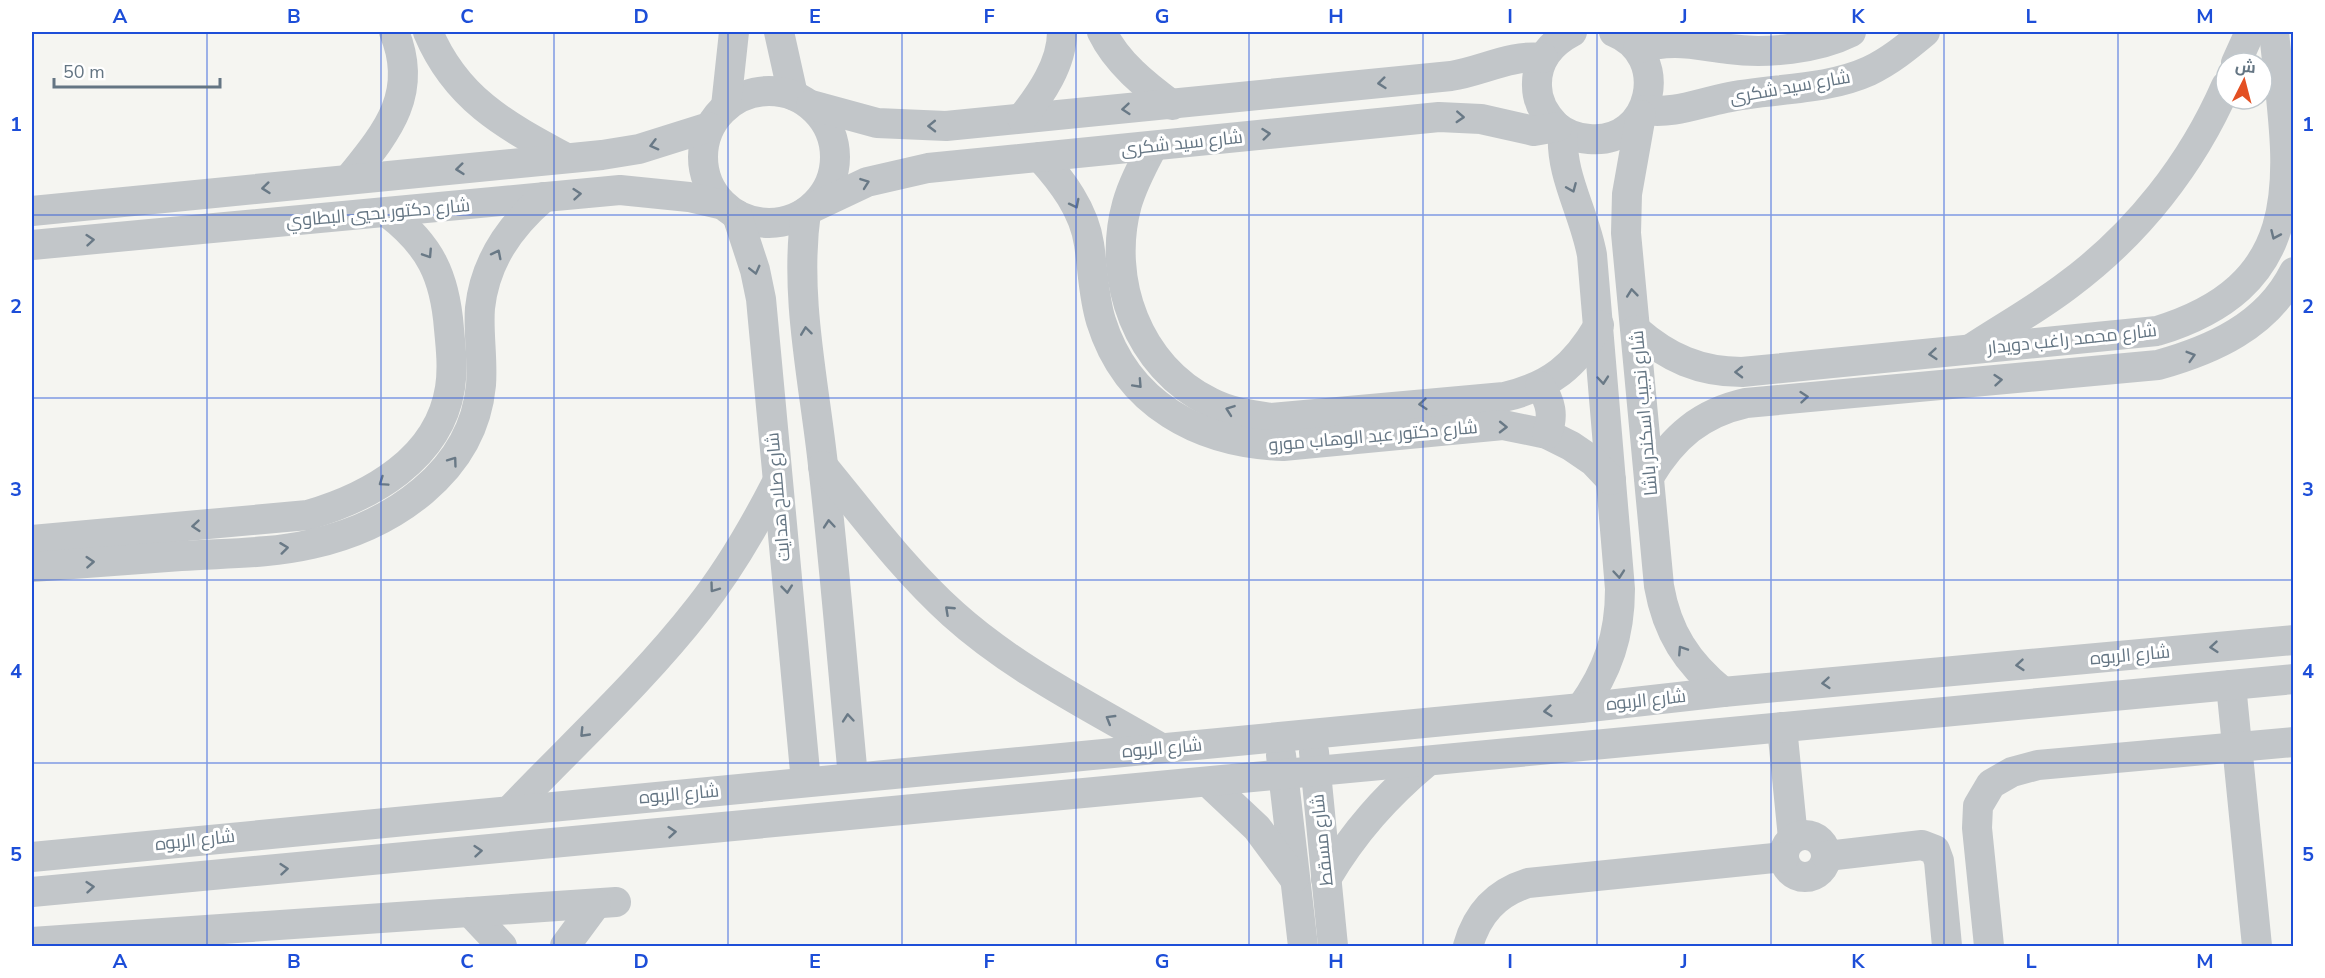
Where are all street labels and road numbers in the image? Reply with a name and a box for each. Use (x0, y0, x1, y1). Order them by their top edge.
street label: شارع سيد شكرى (1728, 65, 1852, 109)
street label: شارع سيد شكرى (1120, 125, 1244, 161)
street label: شارع دكتور يحيي البطاوي (285, 193, 471, 235)
street label: شارع محمد راغب دويدار (1985, 318, 2158, 360)
street label: شارع نجيب اسكندر باشا (1625, 329, 1663, 497)
street label: شارع دكتور عبد الوهاب مورو (1267, 415, 1479, 457)
street label: شارع صلاح هدايت (760, 431, 796, 563)
street label: شارع الربوه (2089, 640, 2171, 670)
street label: شارع الربوه (1605, 684, 1687, 716)
street label: شارع الربوه (1121, 733, 1203, 763)
street label: شارع الربوه (638, 779, 720, 809)
street label: شارع مسقط (1305, 793, 1339, 887)
street label: شارع الربوه (154, 824, 236, 856)

